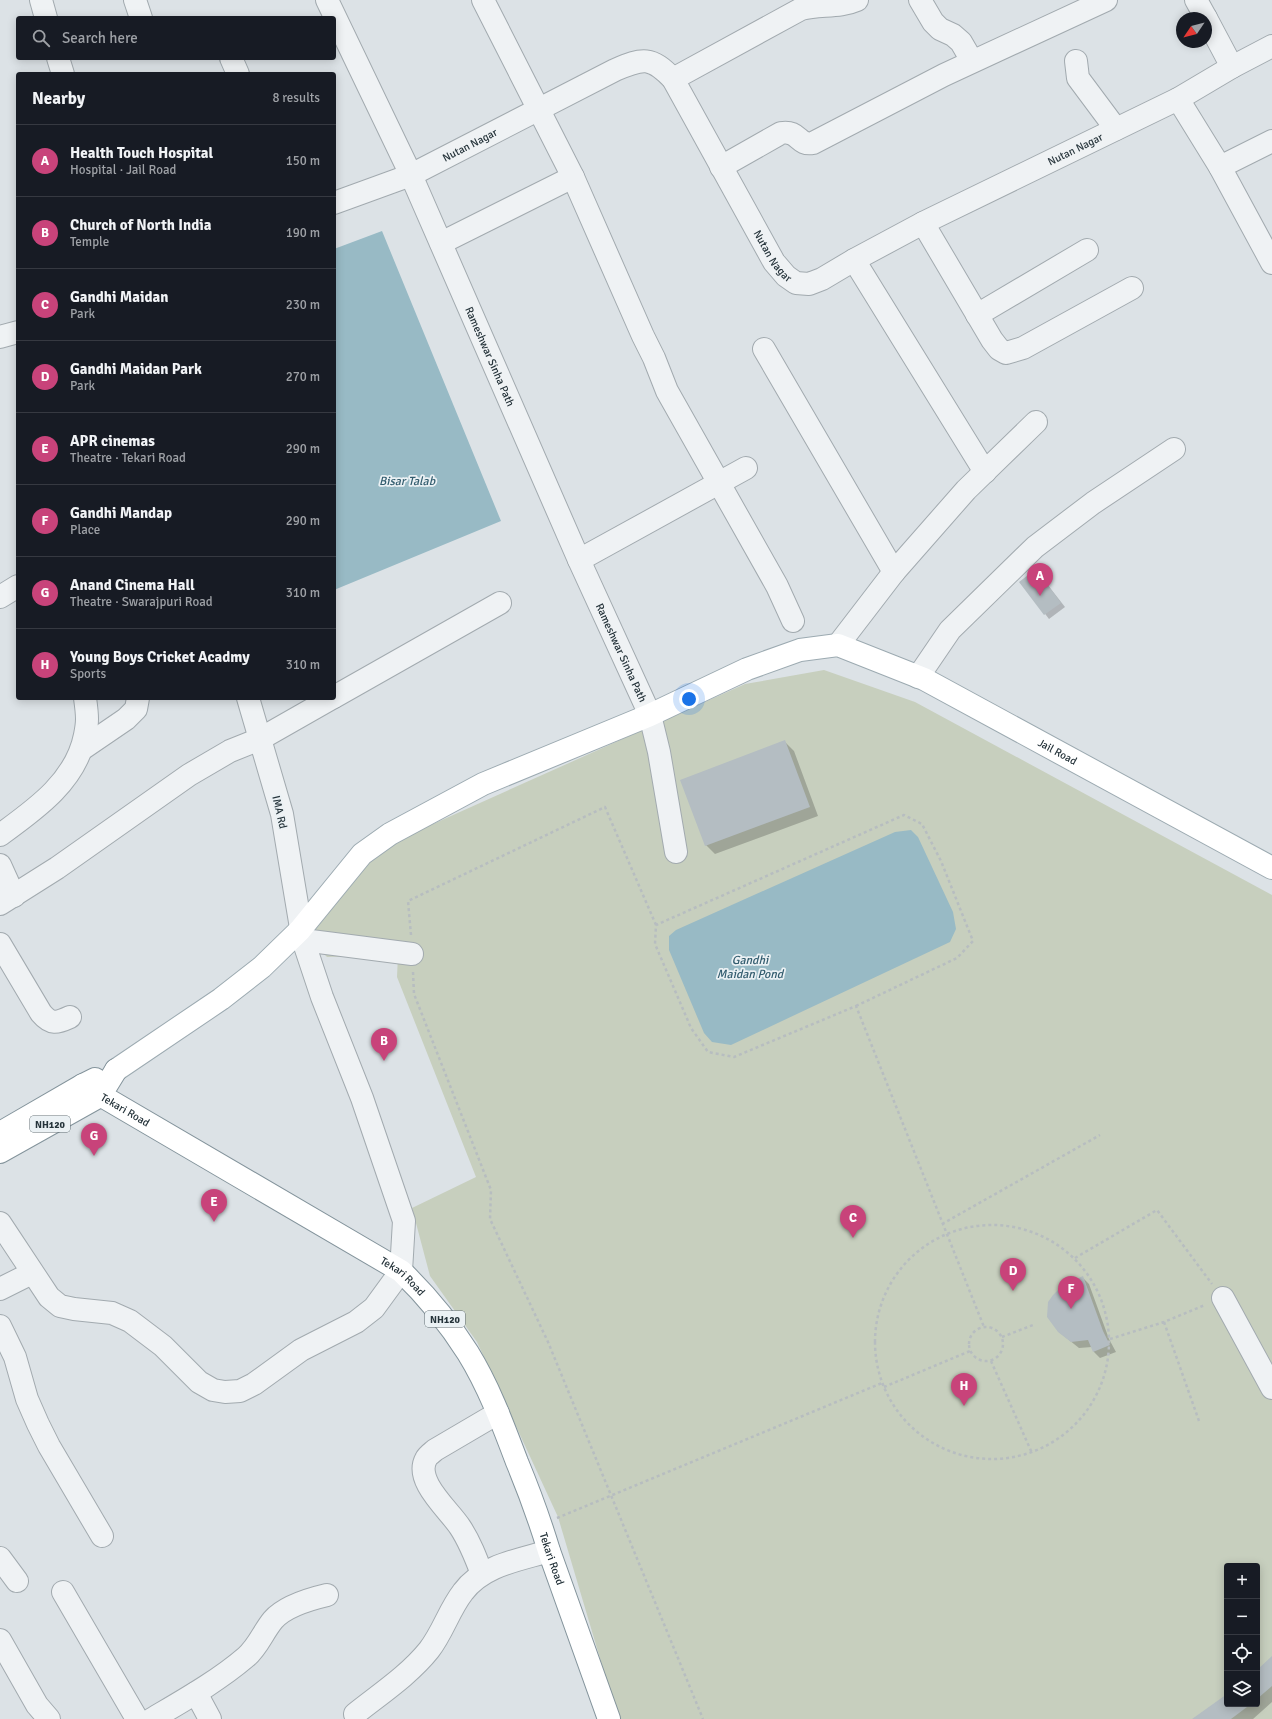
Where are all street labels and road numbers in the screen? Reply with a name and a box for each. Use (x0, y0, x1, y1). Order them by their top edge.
street label: Nutan Nagar (440, 126, 500, 165)
street label: Nutan Nagar (1046, 131, 1105, 168)
street label: Nutan Nagar (751, 228, 794, 285)
street label: Rameshwar Sinha Path (462, 305, 517, 408)
street label: Rameshwar Sinha Path (593, 601, 649, 704)
street label: Jail Road (1036, 736, 1079, 768)
street label: IMA Rd (269, 794, 290, 830)
street label: Tekari Road (98, 1091, 152, 1130)
road number: NH120 (30, 1116, 70, 1132)
street label: Tekari Road (378, 1254, 428, 1299)
road number: NH120 (425, 1311, 465, 1327)
street label: Tekari Road (537, 1531, 567, 1587)

